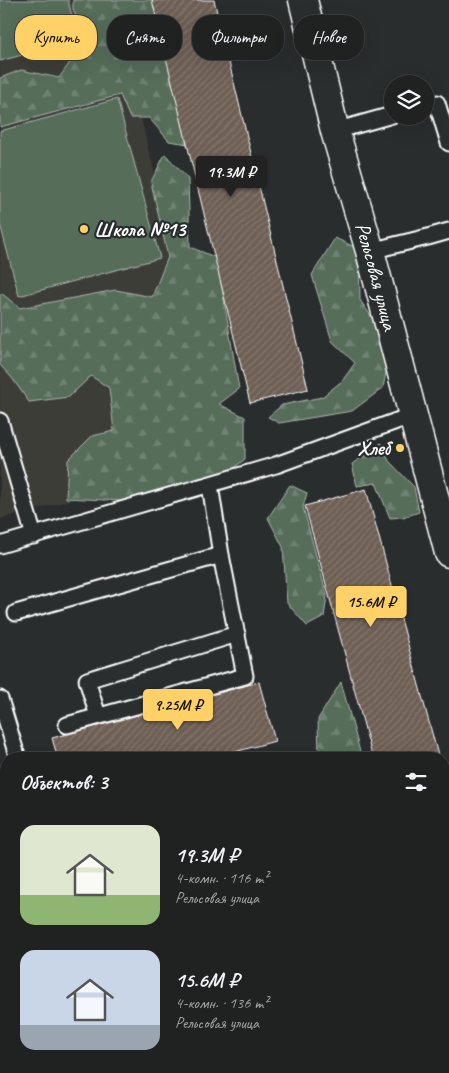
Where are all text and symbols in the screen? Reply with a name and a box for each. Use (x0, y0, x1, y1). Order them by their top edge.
chip: Купить (15, 15, 97, 60)
chip: Снять (107, 15, 182, 60)
chip: Фильтры (192, 15, 284, 60)
chip: Новое (294, 15, 364, 60)
map controls (384, 75, 434, 125)
button: layers (384, 75, 434, 125)
pin: 19.3M ₽ (185, 156, 277, 198)
text: 19.3M ₽ (207, 162, 255, 182)
place label: Школа №13 (94, 216, 188, 242)
street label: Рельсовая улица (349, 219, 404, 335)
marker: Школа №13 (78, 223, 90, 235)
place label: Хлеб (357, 435, 393, 461)
marker: Хлеб (394, 442, 406, 454)
pin: 15.6M ₽ (325, 586, 417, 628)
text: 15.6M ₽ (347, 592, 395, 612)
pin: 9.25M ₽ (132, 688, 224, 731)
text: 9.25M ₽ (154, 695, 202, 715)
icon: filters (402, 768, 430, 796)
text: Объектов: 3 (20, 769, 108, 795)
text: 19.3M ₽ (175, 842, 239, 868)
icon: home (60, 845, 120, 905)
text: 4-комн. · 116 m² (175, 868, 268, 888)
text: Рельсовая улица (175, 888, 259, 908)
text: 15.6M ₽ (175, 967, 239, 993)
icon: home (60, 970, 120, 1030)
text: 4-комн. · 136 m² (175, 993, 268, 1013)
text: Рельсовая улица (175, 1013, 259, 1033)

